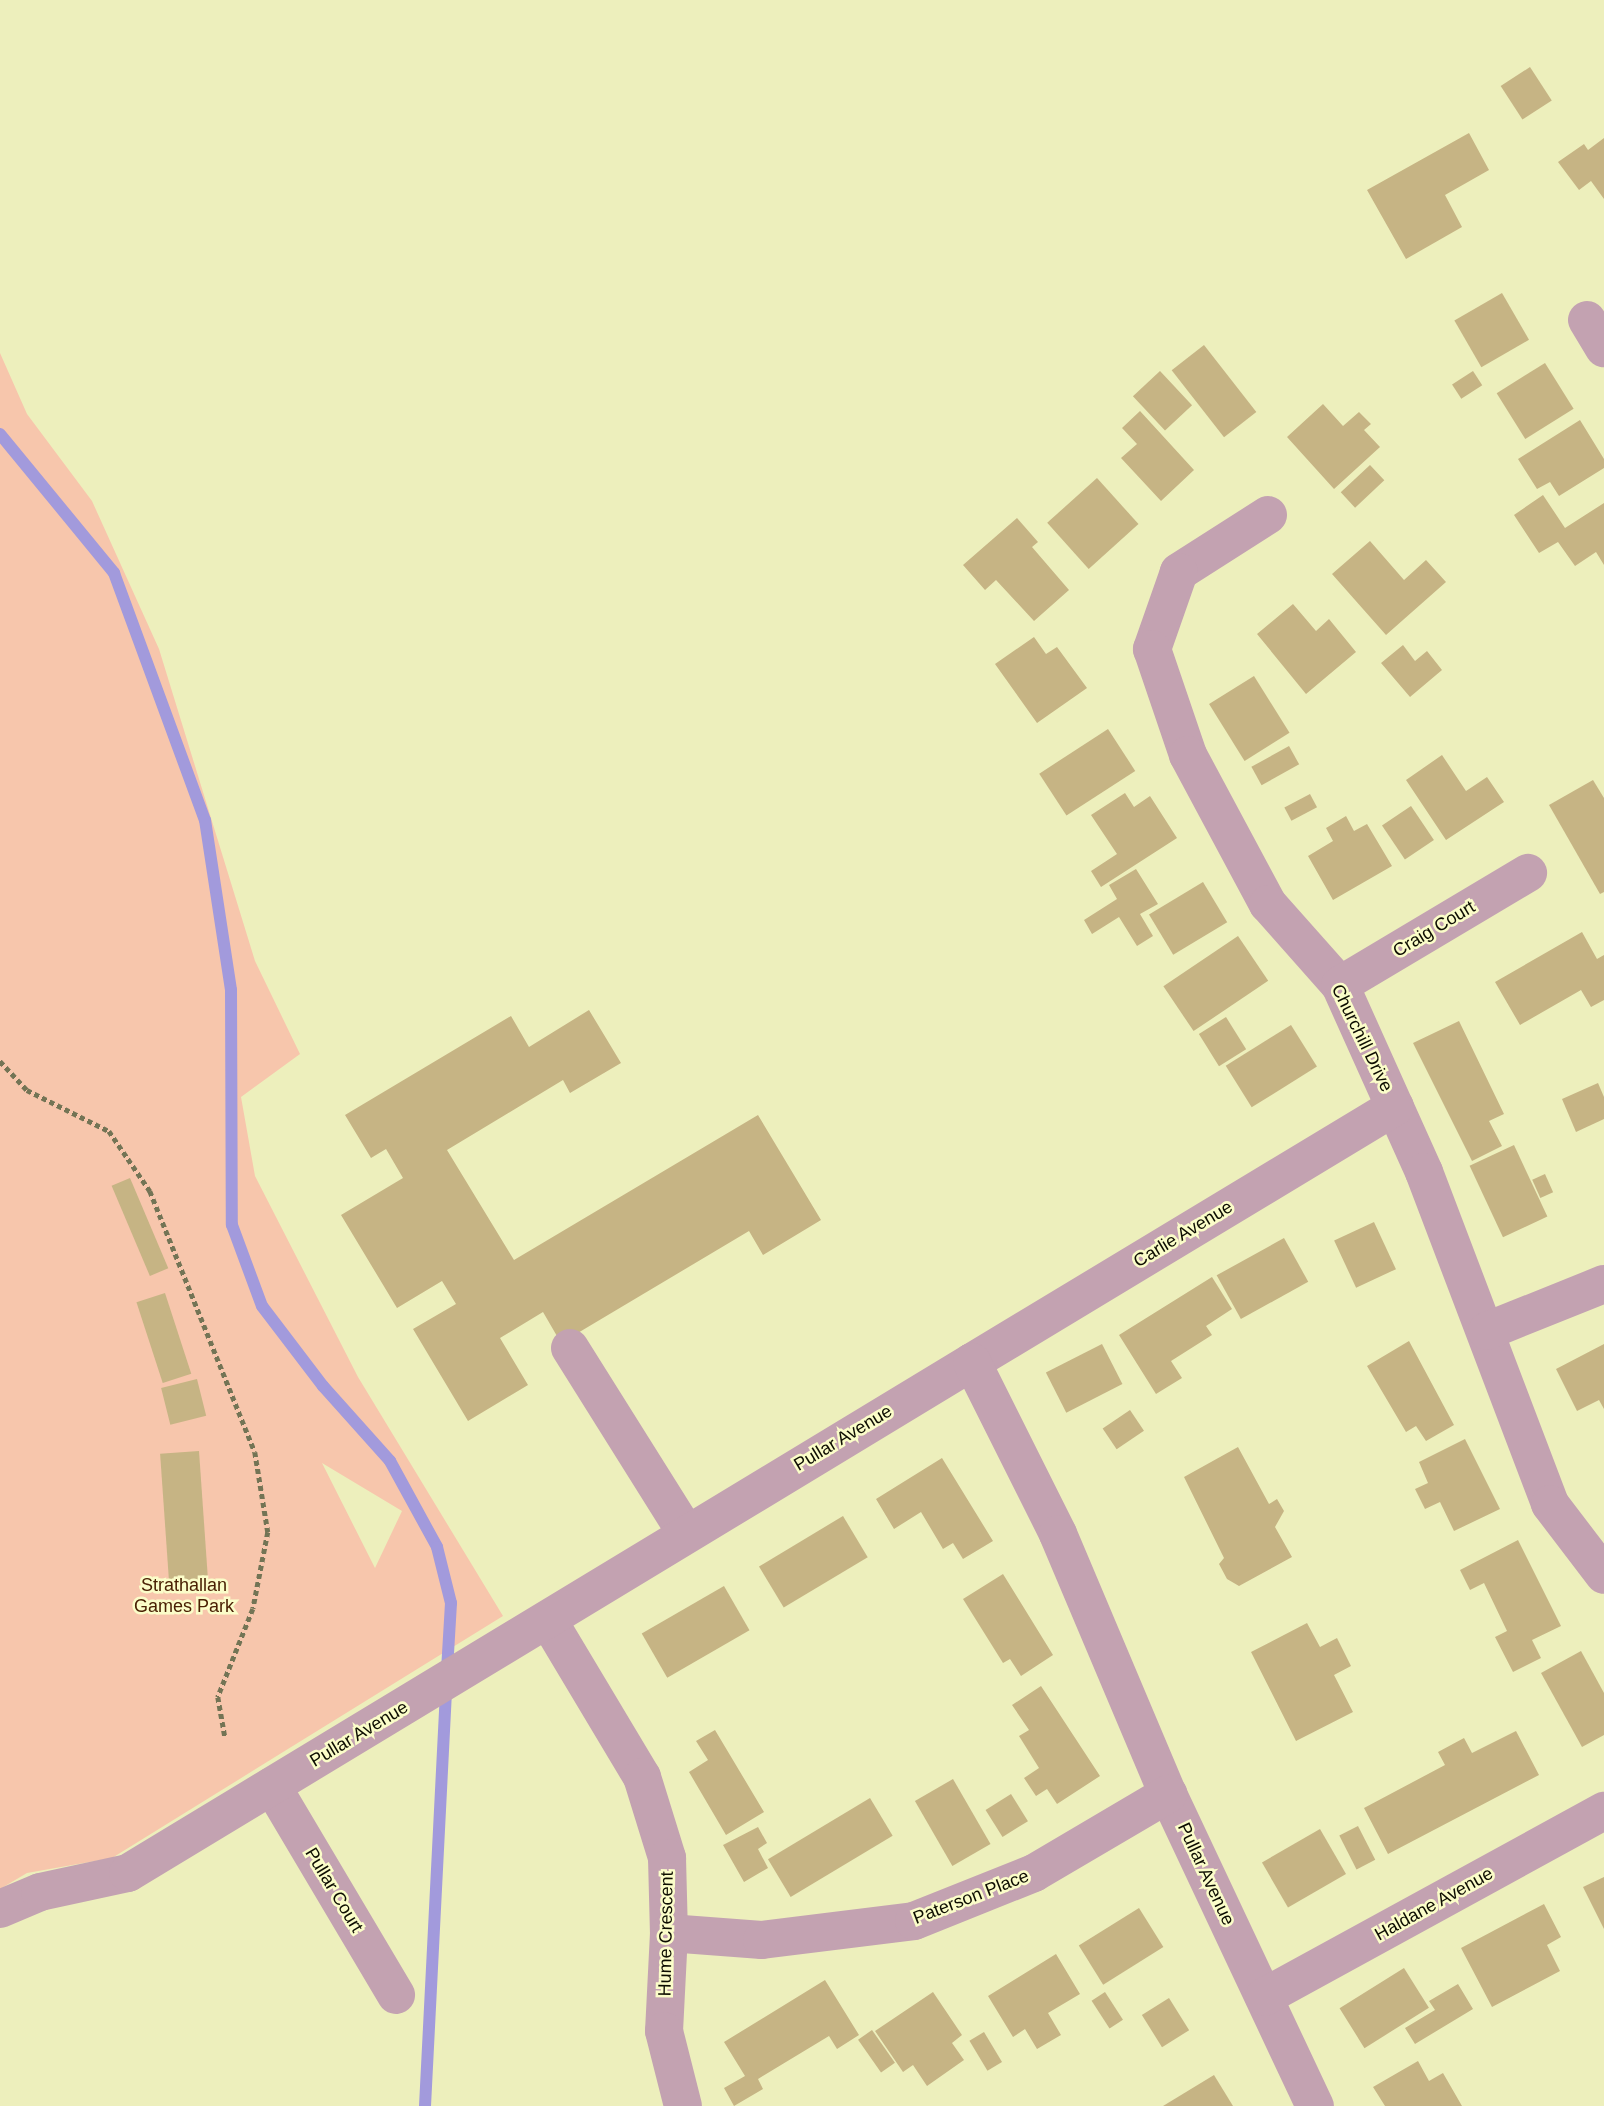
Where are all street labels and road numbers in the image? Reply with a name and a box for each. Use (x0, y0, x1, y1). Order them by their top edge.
street label: Craig Court (1389, 896, 1479, 962)
street label: Churchill Drive (1327, 981, 1397, 1095)
street label: Carlie Avenue (1129, 1196, 1237, 1272)
street label: Pullar Avenue (790, 1400, 896, 1476)
street label: Pullar Avenue (306, 1696, 412, 1772)
street label: Pullar Avenue (1173, 1819, 1239, 1929)
street label: Pullar Court (300, 1844, 368, 1936)
street label: Haldane Avenue (1371, 1862, 1497, 1946)
street label: Paterson Place (910, 1865, 1032, 1929)
street label: Hume Crescent (654, 1871, 678, 1997)

